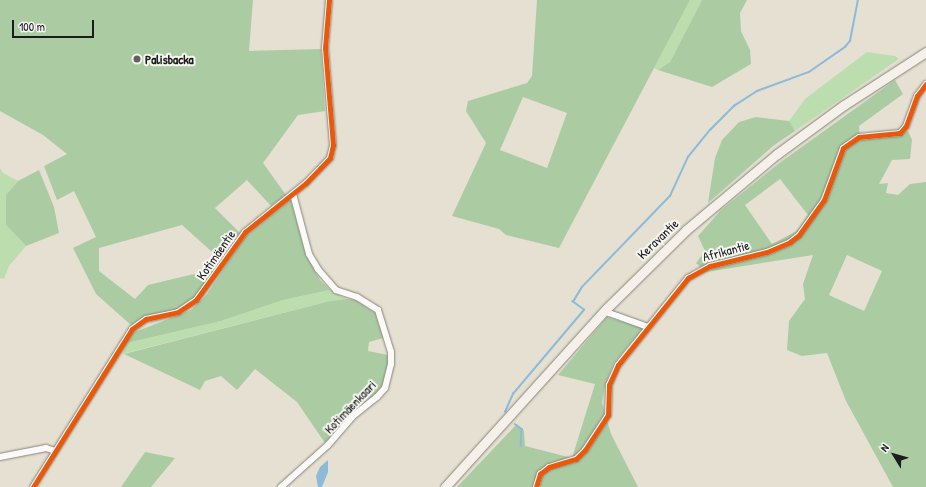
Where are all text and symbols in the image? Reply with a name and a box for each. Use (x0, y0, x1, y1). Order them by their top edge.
scale bar (14, 12, 96, 38)
text: 100 m (19, 18, 45, 35)
place label: Palisbacka (145, 51, 194, 67)
marker: Palisbacka (132, 54, 142, 64)
street label: Keravantie (634, 216, 682, 262)
street label: Kotimäentie (193, 227, 239, 283)
street label: Afrikantie (701, 237, 751, 265)
street label: Kotimäenkaari (321, 377, 379, 437)
north arrow (874, 435, 914, 475)
text: N (877, 441, 892, 454)

